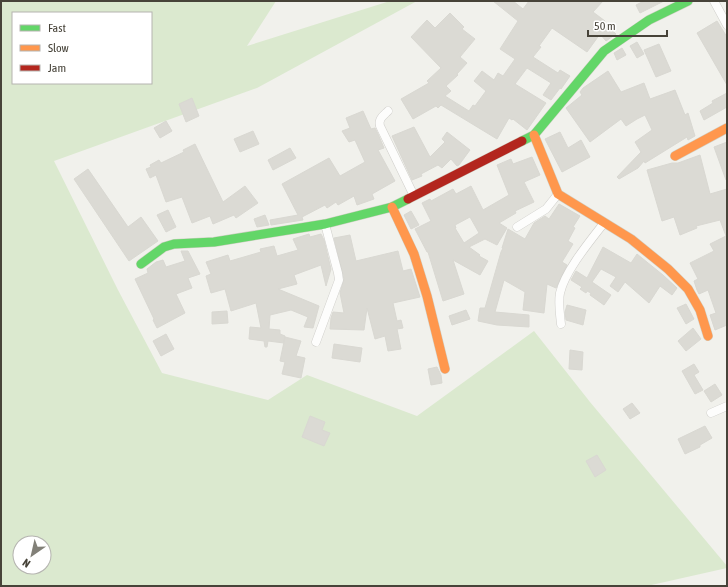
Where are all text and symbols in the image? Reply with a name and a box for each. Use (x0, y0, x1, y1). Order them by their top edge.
legend (12, 12, 152, 84)
scale bar (588, 12, 667, 38)
text: 50 m (594, 19, 616, 33)
text: Fast (48, 21, 66, 35)
text: Slow (48, 41, 69, 55)
text: Jam (48, 61, 66, 75)
north arrow (12, 535, 52, 575)
text: N (20, 556, 32, 570)

